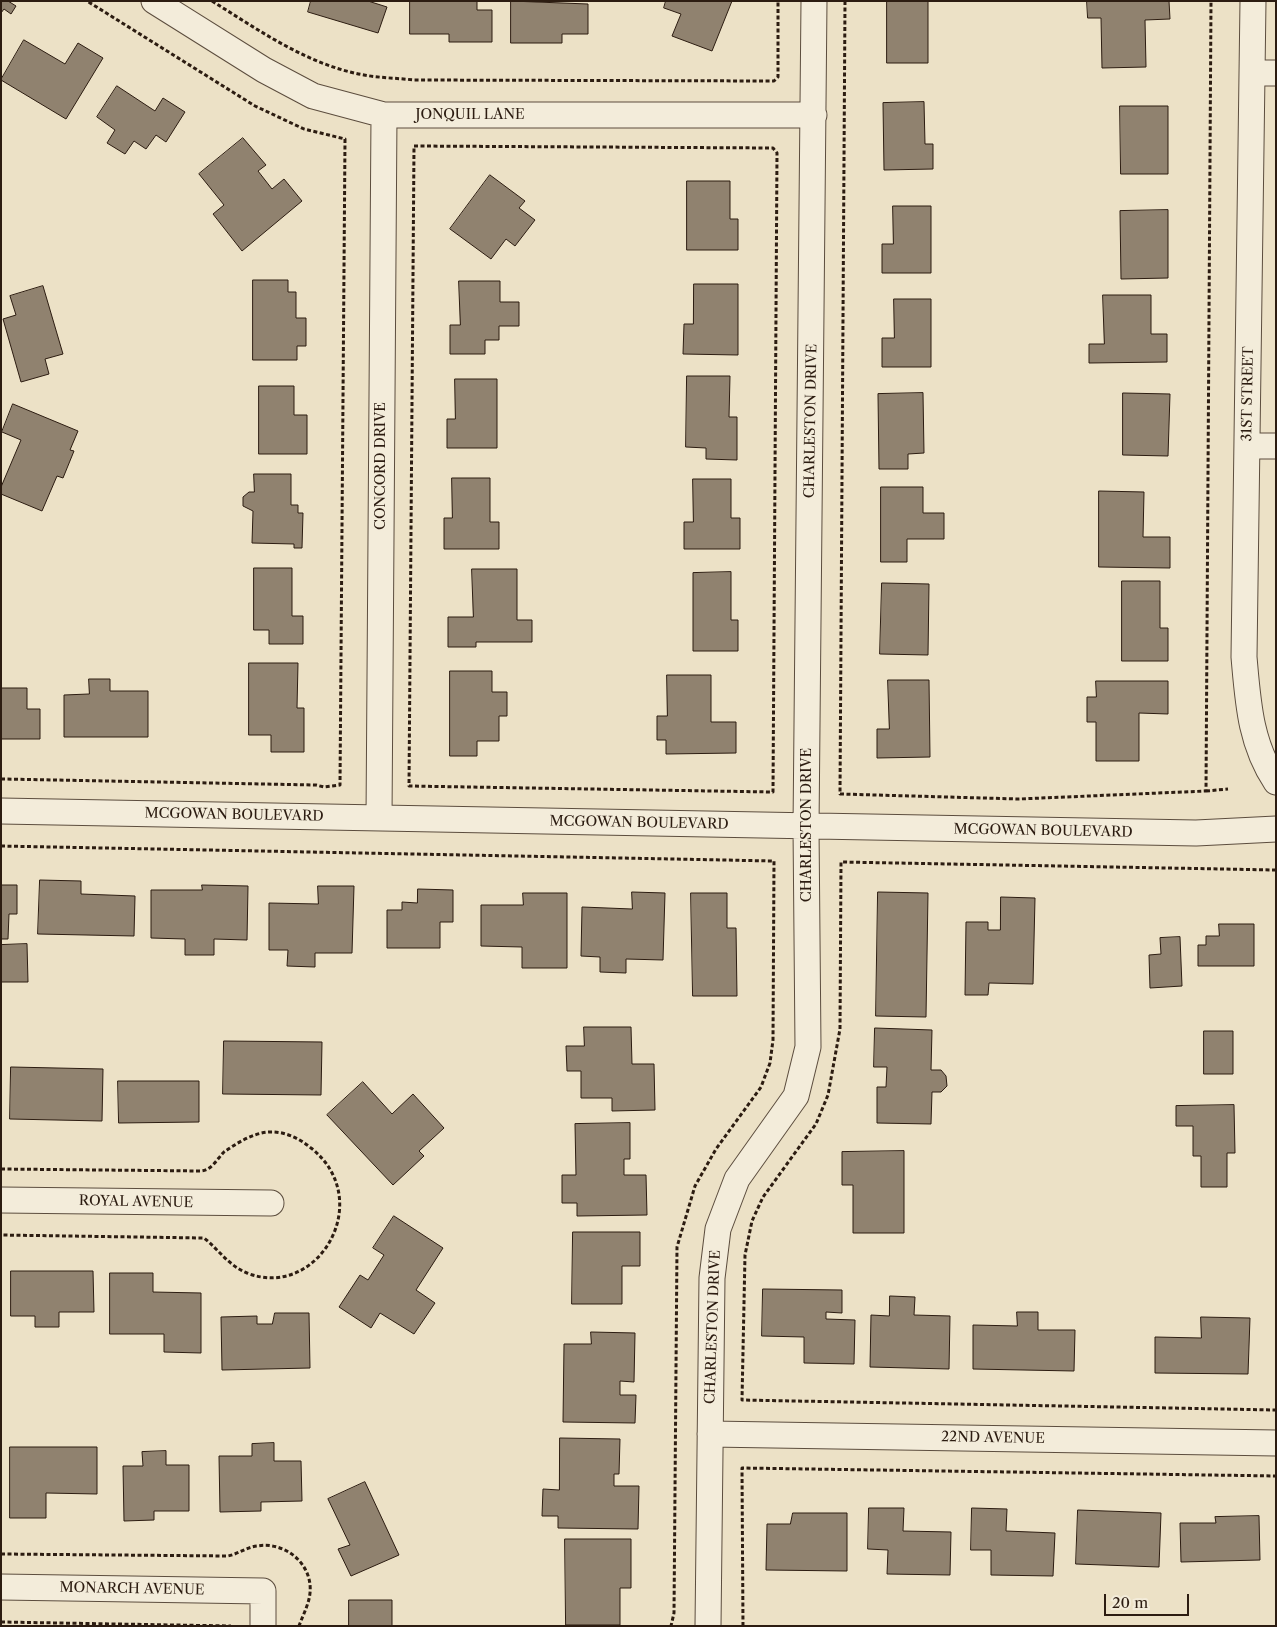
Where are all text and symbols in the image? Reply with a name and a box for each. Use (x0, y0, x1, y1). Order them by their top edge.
street label: JONQUIL LANE (415, 107, 525, 123)
street label: CHARLESTON DRIVE (801, 344, 821, 498)
street label: 31ST STREET (1239, 346, 1257, 442)
street label: CONCORD DRIVE (373, 402, 389, 530)
street label: CHARLESTON DRIVE (799, 748, 815, 902)
street label: MCGOWAN BOULEVARD (144, 805, 324, 825)
street label: MCGOWAN BOULEVARD (549, 813, 729, 833)
street label: MCGOWAN BOULEVARD (953, 821, 1133, 841)
street label: ROYAL AVENUE (79, 1193, 193, 1211)
street label: CHARLESTON DRIVE (702, 1250, 724, 1404)
street label: 22ND AVENUE (941, 1429, 1045, 1447)
street label: MONARCH AVENUE (59, 1579, 205, 1599)
scale bar (1107, 1584, 1192, 1616)
text: 20 m (1112, 1593, 1148, 1612)

